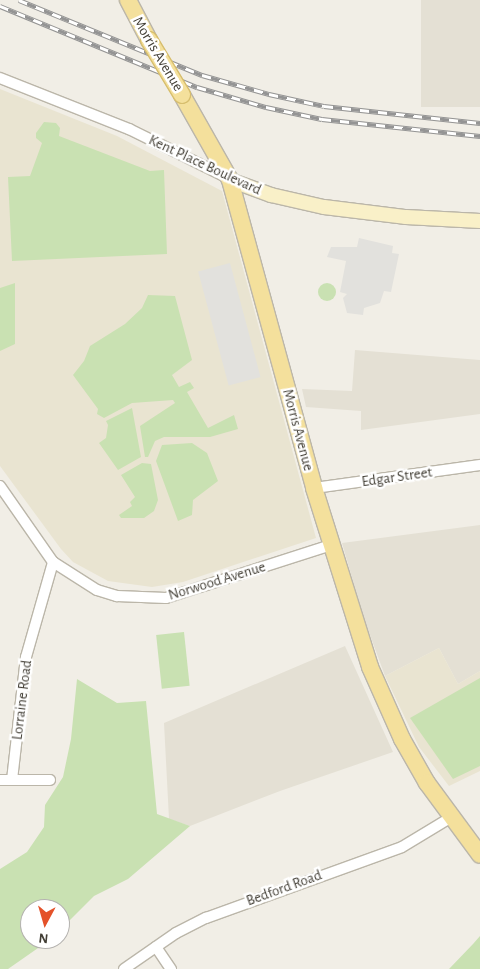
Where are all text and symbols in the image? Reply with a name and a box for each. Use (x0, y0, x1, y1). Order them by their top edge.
street label: Morris Avenue (129, 13, 187, 95)
street label: Kent Place Boulevard (146, 131, 264, 199)
street label: Morris Avenue (278, 387, 318, 473)
street label: Edgar Street (361, 463, 433, 491)
street label: Norwood Avenue (166, 558, 268, 604)
street label: Lorraine Road (8, 659, 36, 741)
street label: Bedford Road (244, 866, 324, 910)
north arrow (20, 899, 70, 949)
text: N (38, 930, 49, 945)

